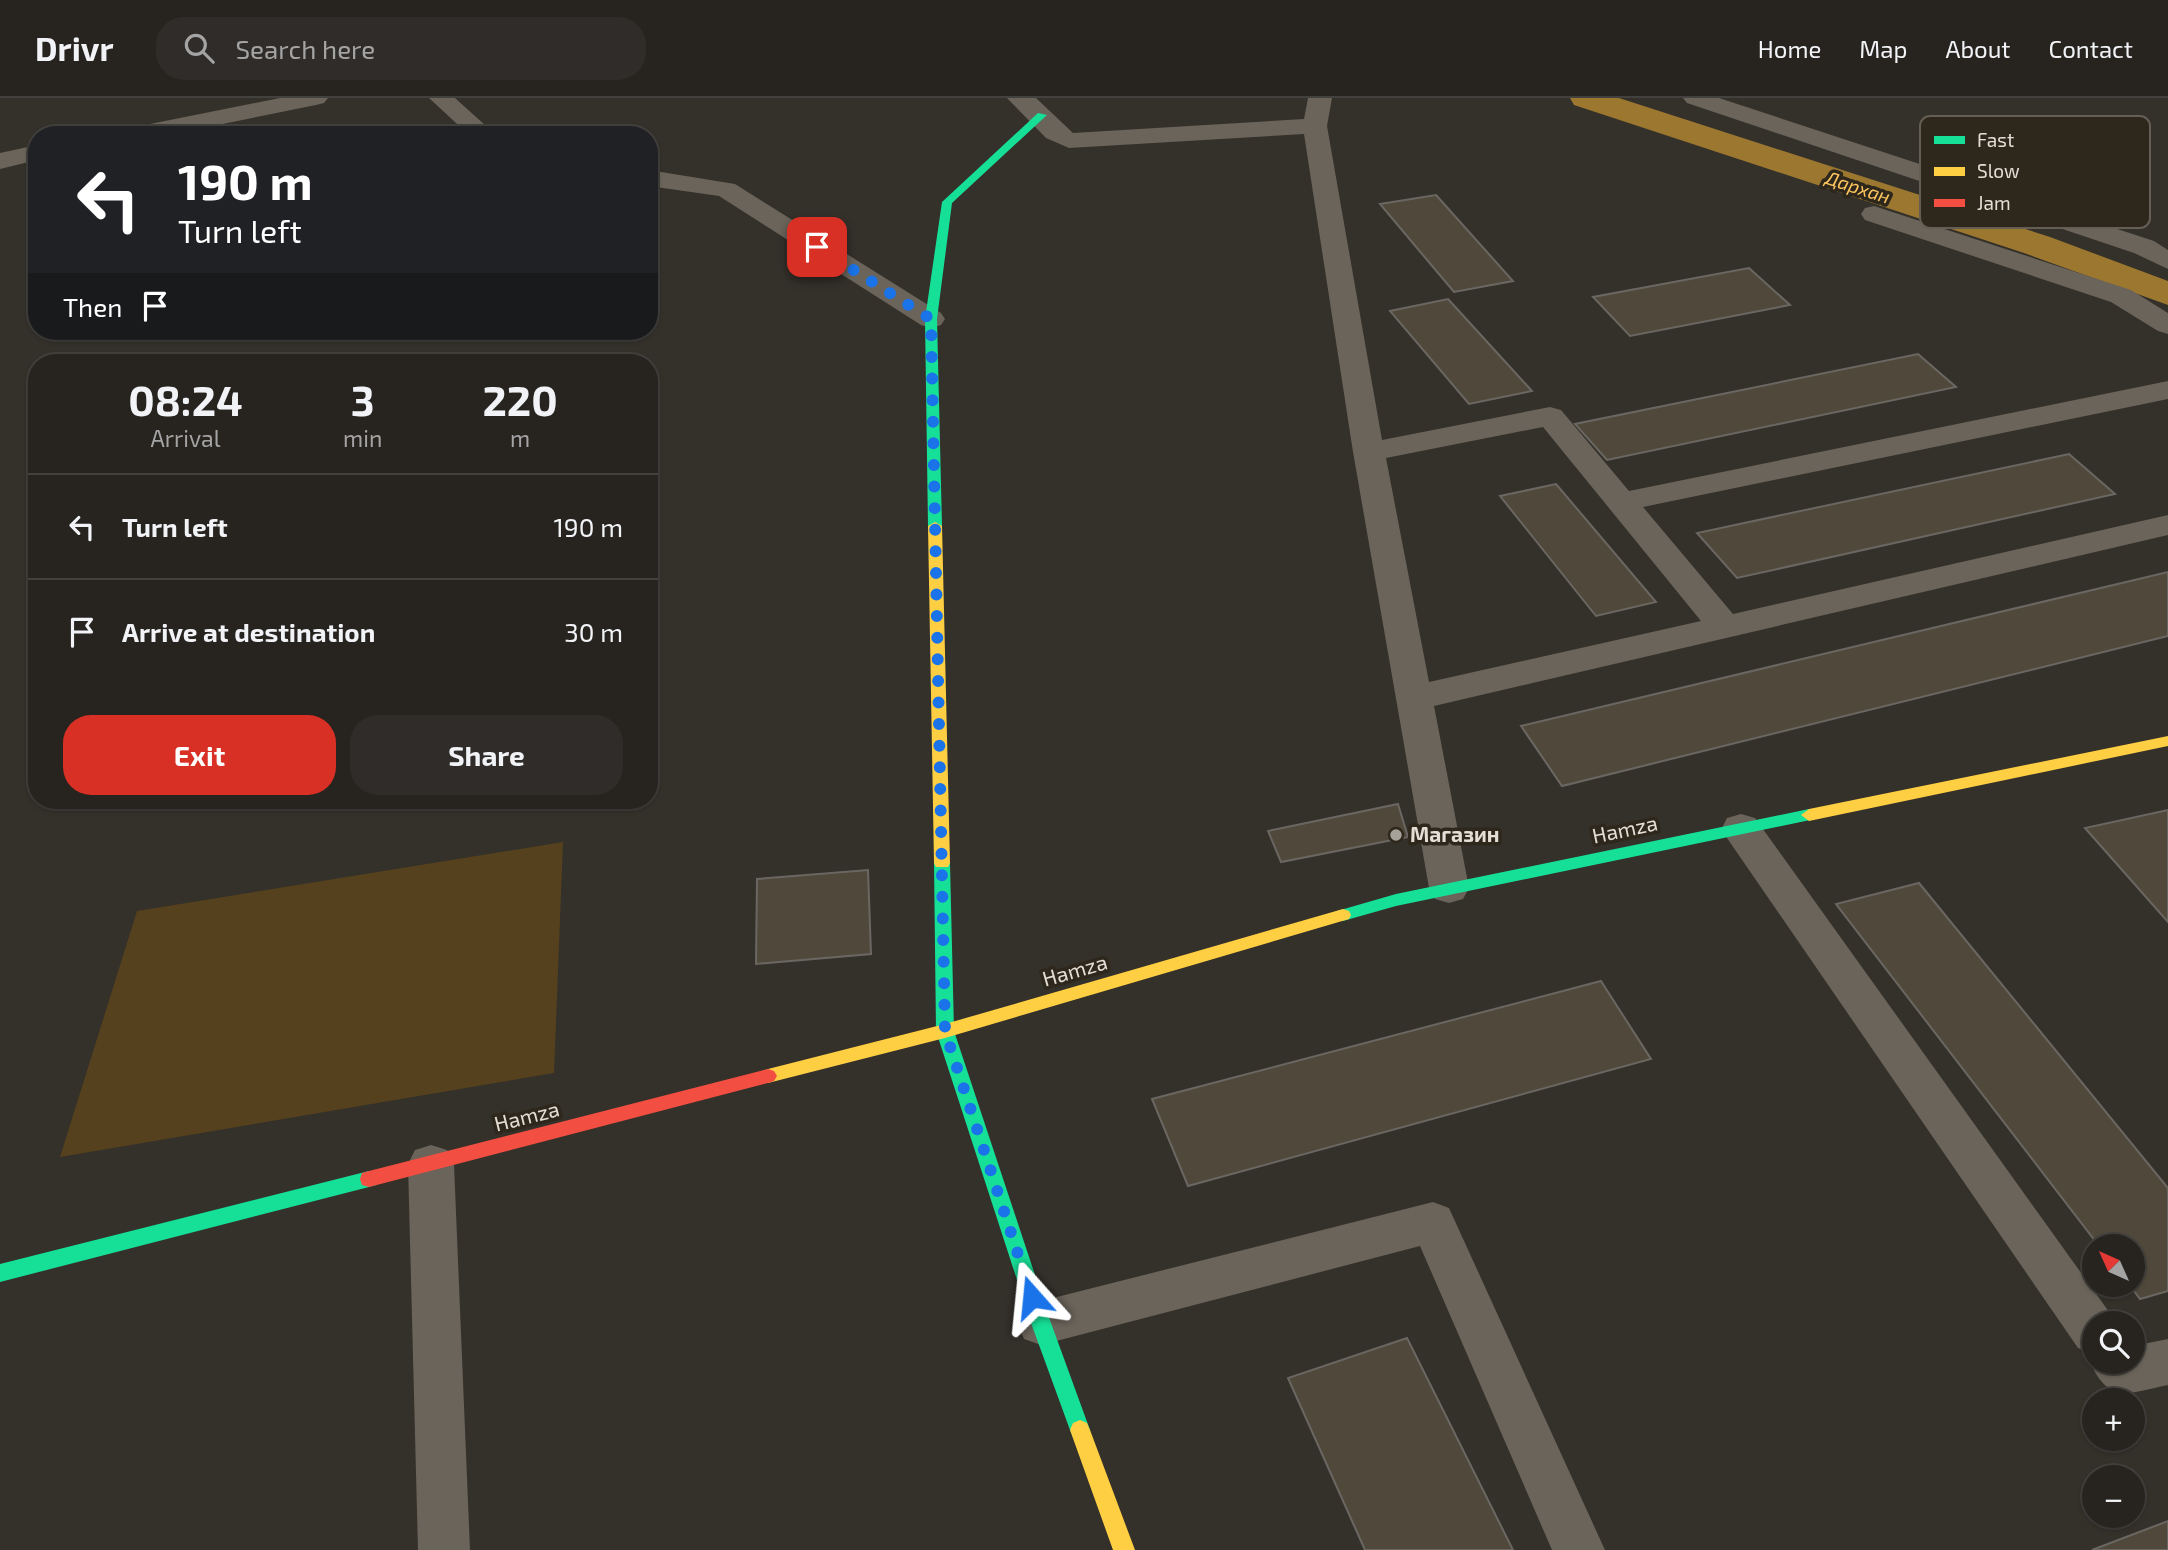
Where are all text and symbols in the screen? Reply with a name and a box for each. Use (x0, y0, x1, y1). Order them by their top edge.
search box (156, 17, 646, 80)
text: Drivr (35, 28, 114, 68)
icon: search (180, 29, 218, 67)
text: Search here (236, 33, 375, 64)
text: Home (1758, 34, 1821, 63)
text: Map (1859, 34, 1907, 63)
text: About (1945, 34, 2011, 63)
text: Contact (2049, 34, 2133, 63)
legend (1920, 116, 2150, 228)
text: Fast (1977, 128, 2014, 151)
text: 190 m (178, 151, 313, 210)
icon: left (63, 154, 154, 245)
text: Slow (1977, 159, 2020, 182)
water label: Дархан (1822, 165, 1893, 208)
text: Jam (1977, 191, 2011, 214)
text: Turn left (178, 211, 302, 249)
pin (787, 217, 847, 277)
icon: arrive (798, 228, 836, 266)
icon: arrive (136, 287, 174, 325)
text: Then (63, 291, 122, 322)
text: 08:24 (128, 374, 243, 424)
text: 3 (351, 374, 375, 424)
text: 220 (482, 374, 558, 424)
text: Arrival (151, 424, 221, 452)
text: min (343, 424, 382, 452)
text: m (510, 424, 530, 452)
icon: left (63, 508, 101, 546)
text: Turn left (122, 511, 228, 542)
text: 190 m (554, 511, 623, 542)
icon: arrive (63, 613, 101, 651)
text: Arrive at destination (122, 616, 375, 647)
text: 30 m (564, 616, 623, 647)
button: Exit (63, 715, 336, 795)
button: Share (350, 715, 623, 795)
street label: Hamza (1590, 809, 1660, 848)
place label: Магазин (1410, 821, 1499, 846)
marker: Магазин (1388, 827, 1404, 843)
street label: Hamza (1039, 948, 1110, 991)
street label: Hamza (491, 1095, 562, 1136)
north arrow (2082, 1234, 2146, 1297)
map controls (2082, 1234, 2145, 1528)
position arrow (995, 1260, 1069, 1334)
button: search (2082, 1311, 2145, 1374)
button: + (2082, 1388, 2145, 1451)
button: − (2082, 1465, 2145, 1528)

